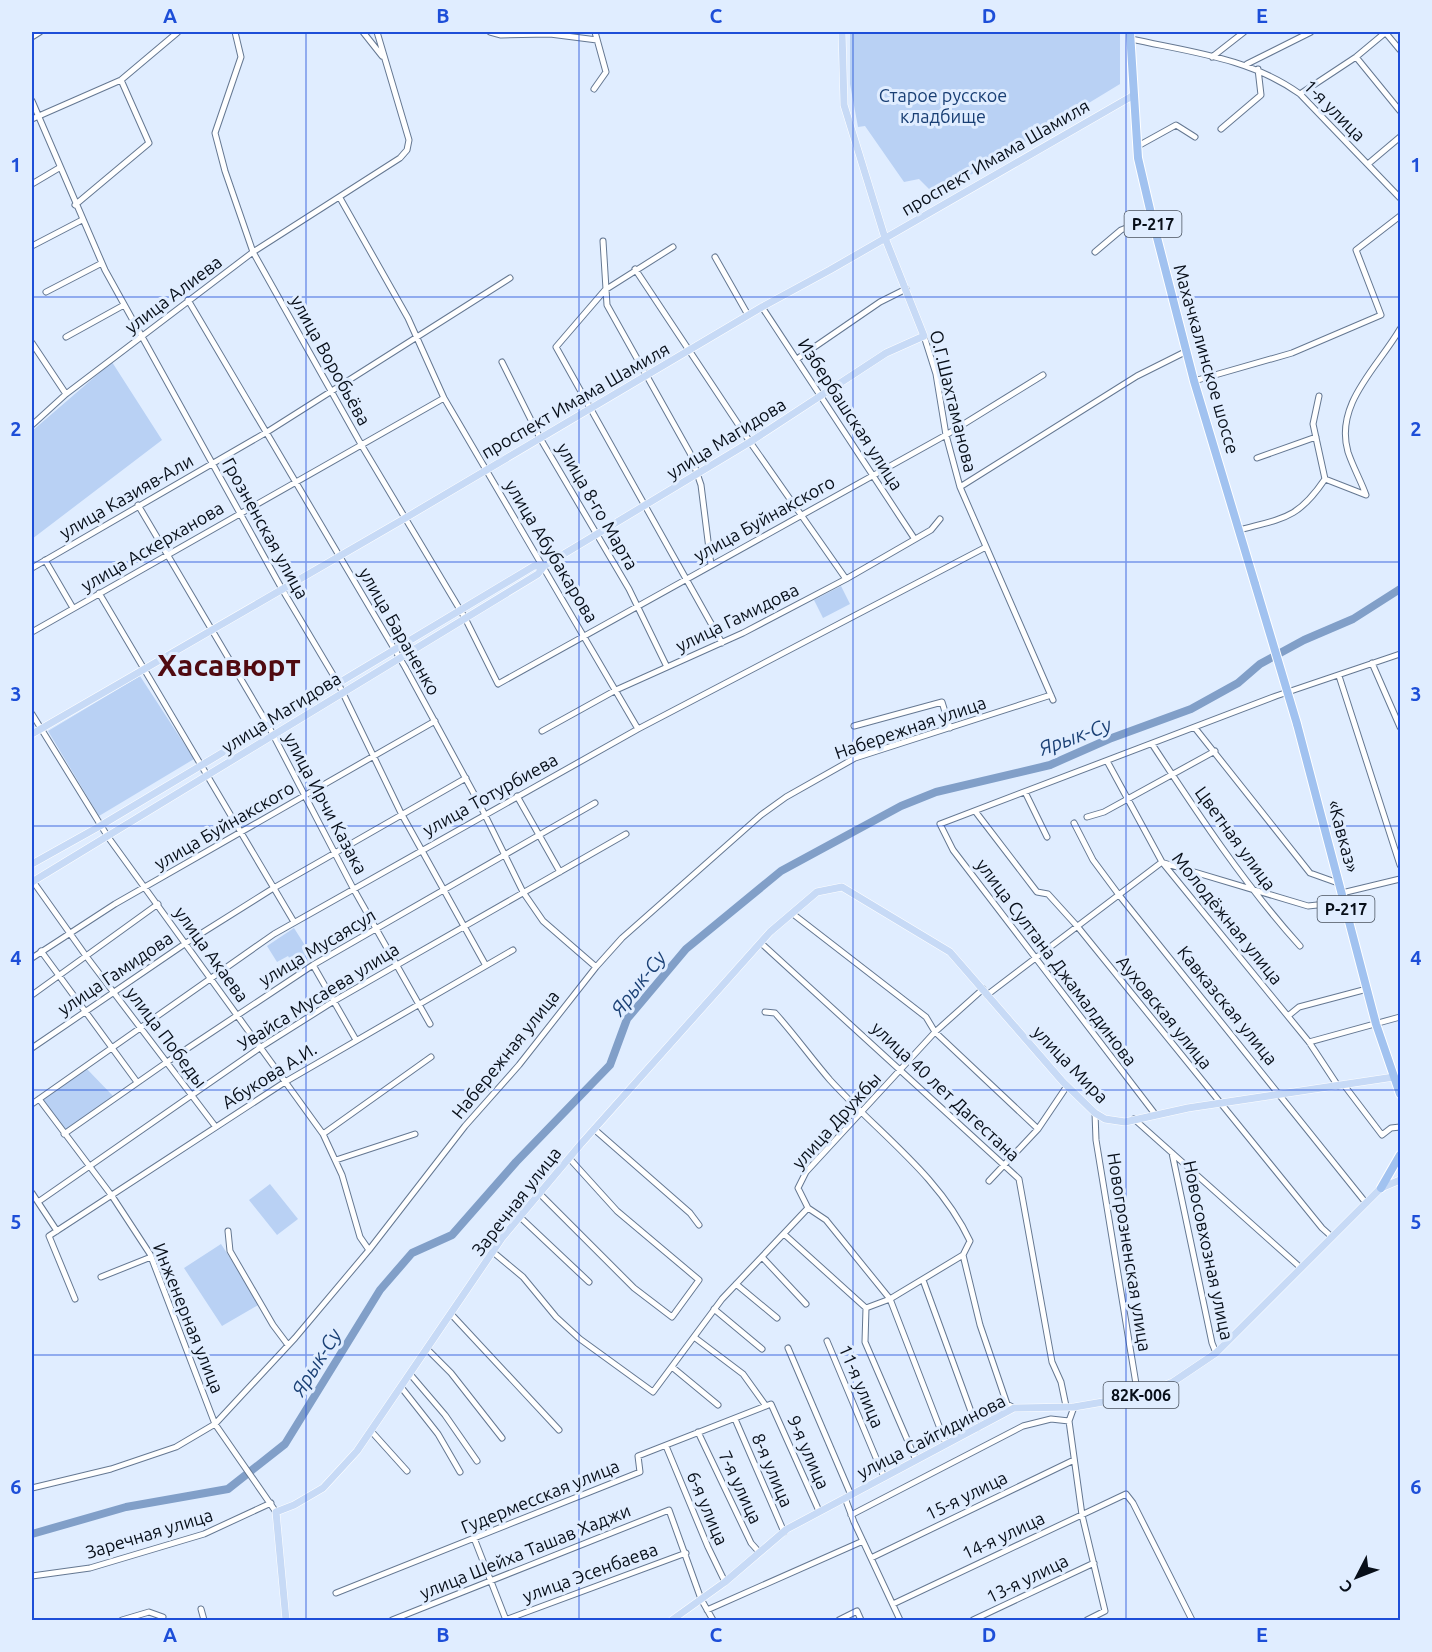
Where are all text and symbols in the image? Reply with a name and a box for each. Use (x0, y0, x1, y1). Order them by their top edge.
text: A (163, 4, 177, 27)
text: B (436, 4, 450, 27)
text: C (710, 4, 723, 27)
text: D (982, 4, 996, 27)
text: E (1256, 4, 1268, 27)
street label: 1-я улица (1300, 75, 1370, 145)
park label: Старое русское кладбище (879, 85, 1007, 126)
street label: проспект Имама Шамиля (897, 95, 1093, 219)
text: 1 (10, 153, 22, 176)
text: 1 (1410, 153, 1422, 176)
road number: Р-217 (1124, 211, 1182, 237)
street label: улица Алиева (121, 251, 225, 337)
street label: Махачкалинское шоссе (1170, 262, 1244, 456)
street label: улица Воробьёва (287, 292, 375, 428)
street label: О.Г.Шахтаманова (927, 328, 981, 474)
street label: Избербашская улица (794, 334, 908, 494)
street label: проспект Имама Шамиля (477, 338, 673, 462)
street label: улица Магидова (663, 393, 789, 483)
text: 2 (10, 417, 22, 440)
text: 2 (1410, 417, 1422, 440)
street label: улица 8-го Марта (554, 439, 642, 573)
street label: улица Казияв-Али (56, 450, 196, 542)
street label: Грозненская улица (219, 454, 313, 602)
street label: улица Буйнакского (690, 471, 838, 565)
street label: улица Абубакарова (501, 476, 603, 626)
street label: улица Аскерханова (77, 497, 227, 595)
street label: улица Бараненко (355, 564, 445, 698)
street label: улица Гамидова (672, 579, 802, 655)
district label: Хасавюрт (157, 648, 301, 682)
street label: улица Магидова (218, 667, 344, 757)
text: 3 (10, 682, 22, 705)
text: 3 (1410, 682, 1422, 705)
street label: Набережная улица (832, 692, 988, 762)
water label: Ярык-Су (1035, 712, 1115, 760)
street label: улица Ирчи Казака (280, 729, 372, 877)
street label: улица Тотурбиева (419, 749, 561, 839)
street label: улица Буйнакского (151, 777, 297, 873)
street label: Цветная улица (1192, 782, 1280, 894)
street label: «Кавказ» (1325, 798, 1363, 874)
street label: Молодёжная улица (1169, 848, 1287, 988)
street label: улица Султана Джамалдинова (973, 854, 1141, 1070)
road number: Р-217 (1318, 896, 1374, 922)
street label: улица Акаева (171, 903, 253, 1005)
street label: улица Мусаясул (255, 904, 379, 990)
street label: улица Гамидова (54, 927, 176, 1019)
street label: Увайса Мусаева улица (234, 938, 402, 1054)
street label: Кавказская улица (1174, 942, 1282, 1068)
text: 4 (10, 946, 22, 969)
water label: Ярык-Су (605, 946, 670, 1020)
text: 4 (1410, 946, 1422, 969)
street label: Ауховская улица (1113, 951, 1217, 1073)
street label: улица Победы (123, 983, 211, 1091)
street label: Набережная улица (447, 986, 563, 1122)
street label: улица 40 лет Дагестана (868, 1017, 1024, 1165)
street label: улица Мира (1029, 1021, 1113, 1107)
street label: Абукова А.И. (218, 1038, 320, 1112)
street label: улица Дружбы (788, 1068, 884, 1172)
street label: Заречная улица (467, 1143, 565, 1259)
street label: Новогрозненская улица (1104, 1151, 1156, 1353)
street label: Новосовхозная улица (1180, 1158, 1238, 1342)
text: 5 (10, 1210, 22, 1233)
text: 5 (1410, 1210, 1422, 1233)
street label: Инженерная улица (150, 1240, 228, 1396)
water label: Ярык-Су (286, 1324, 346, 1401)
street label: 11-я улица (835, 1341, 889, 1431)
road number: 82К-006 (1104, 1382, 1178, 1408)
street label: улица Сайгидинова (854, 1390, 1008, 1482)
street label: 9-я улица (784, 1412, 834, 1492)
street label: 8-я улица (748, 1430, 798, 1510)
street label: 7-я улица (715, 1447, 767, 1527)
street label: Гудермесская улица (458, 1455, 622, 1537)
street label: 15-я улица (922, 1467, 1010, 1523)
street label: 6-я улица (683, 1468, 733, 1548)
text: 6 (10, 1475, 22, 1498)
text: 6 (1410, 1475, 1422, 1498)
street label: улица Шейха Ташав Хаджи (417, 1499, 633, 1603)
street label: Заречная улица (83, 1504, 215, 1562)
street label: 14-я улица (959, 1507, 1047, 1563)
street label: улица Эсенбаева (520, 1538, 660, 1606)
north arrow (1327, 1547, 1387, 1607)
street label: 13-я улица (983, 1550, 1071, 1606)
text: С (1336, 1577, 1356, 1597)
text: A (163, 1623, 177, 1646)
text: B (436, 1623, 450, 1646)
text: C (710, 1623, 723, 1646)
text: D (982, 1623, 996, 1646)
text: E (1256, 1623, 1268, 1646)

